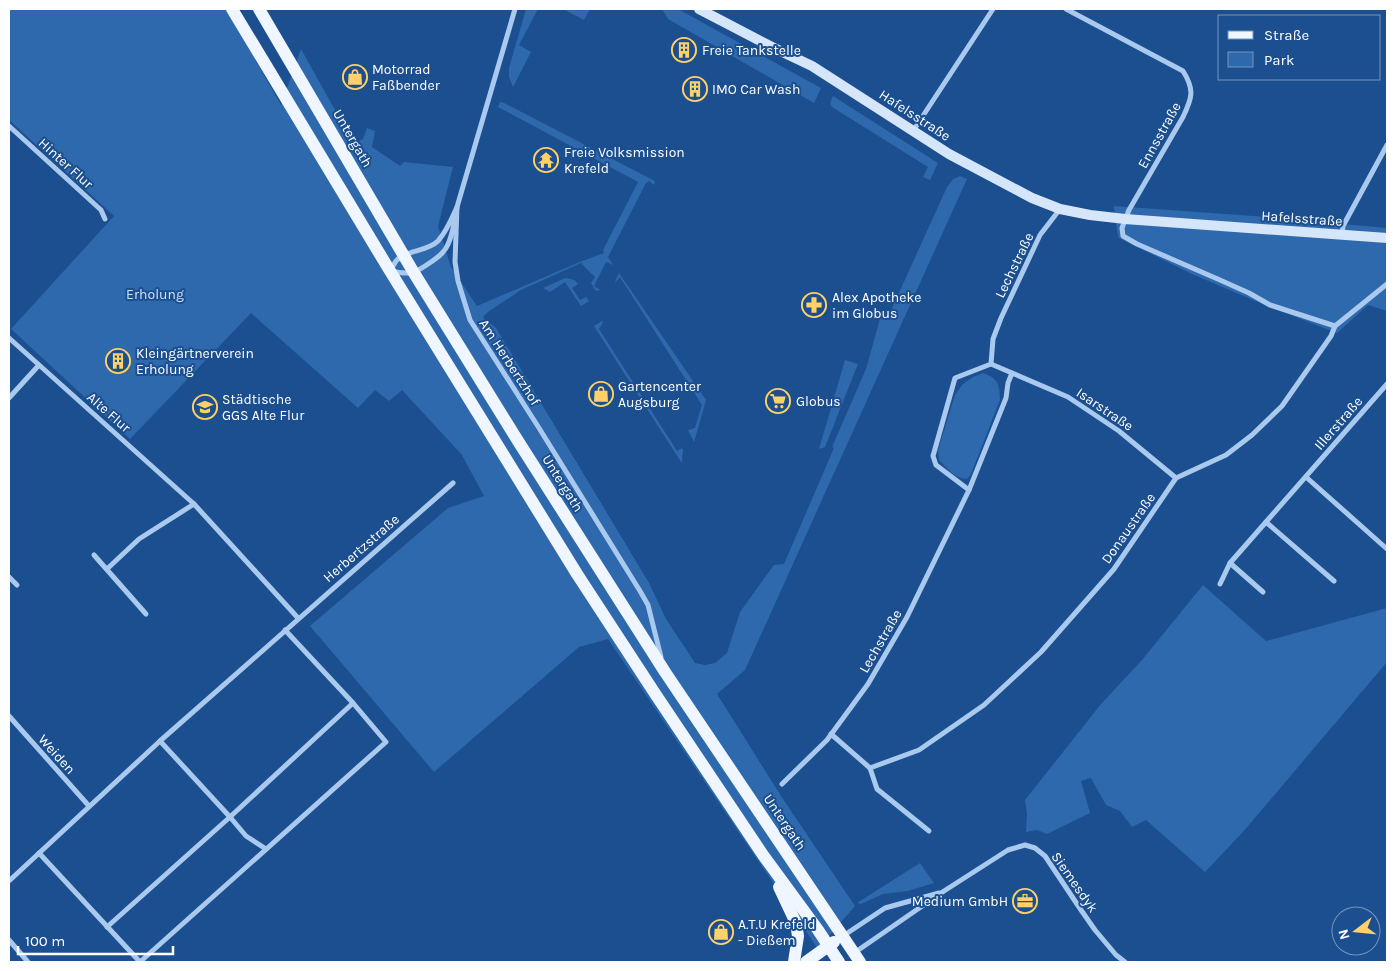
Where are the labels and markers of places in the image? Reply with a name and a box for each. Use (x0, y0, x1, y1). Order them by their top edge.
building icon: Freie Tankstelle (671, 37, 697, 63)
place label: Freie Tankstelle (702, 42, 801, 59)
place label: Motorrad Faßbender (372, 61, 441, 94)
shop icon: Motorrad Faßbender (342, 64, 368, 90)
building icon: IMO Car Wash (682, 76, 708, 102)
place label: IMO Car Wash (712, 81, 800, 98)
place label: Freie Volksmission Krefeld (564, 144, 685, 177)
temple icon: Freie Volksmission Krefeld (533, 147, 559, 173)
place label: Alex Apotheke im Globus (832, 289, 922, 322)
pharmacy icon: Alex Apotheke im Globus (801, 292, 827, 318)
place label: Kleingärtnerverein Erholung (136, 345, 254, 378)
building icon: Kleingärtnerverein Erholung (105, 348, 131, 374)
place label: Gartencenter Augsburg (618, 378, 702, 411)
shop icon: Gartencenter Augsburg (588, 381, 614, 407)
supermarket icon: Globus (765, 388, 791, 414)
place label: Städtische GGS Alte Flur (222, 391, 305, 424)
place label: Globus (796, 393, 841, 410)
school or university icon: Städtische GGS Alte Flur (192, 394, 218, 420)
office icon: Medium GmbH (1012, 888, 1038, 914)
place label: Medium GmbH (912, 893, 1008, 910)
place label: A.T.U Krefeld - Dießem (738, 916, 815, 949)
shop icon: A.T.U Krefeld - Dießem (708, 919, 734, 945)

